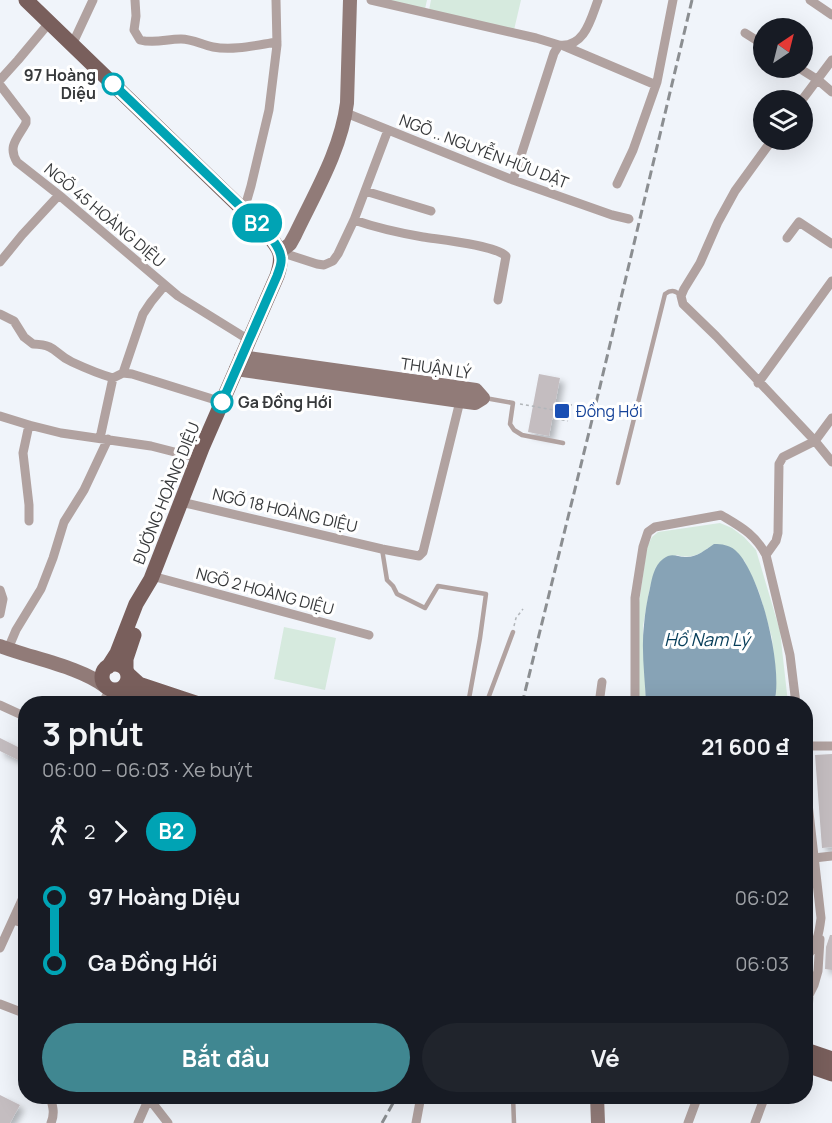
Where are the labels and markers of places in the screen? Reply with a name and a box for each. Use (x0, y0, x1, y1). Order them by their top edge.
place label: 97 Hoàng Diệu (24, 64, 96, 104)
marker: 97 Hoàng Diệu (102, 73, 124, 95)
marker: Ga Đồng Hới (211, 391, 233, 413)
place label: Ga Đồng Hới (238, 391, 332, 413)
place label: Đồng Hới (576, 400, 643, 422)
marker: Đồng Hới (553, 402, 571, 420)

